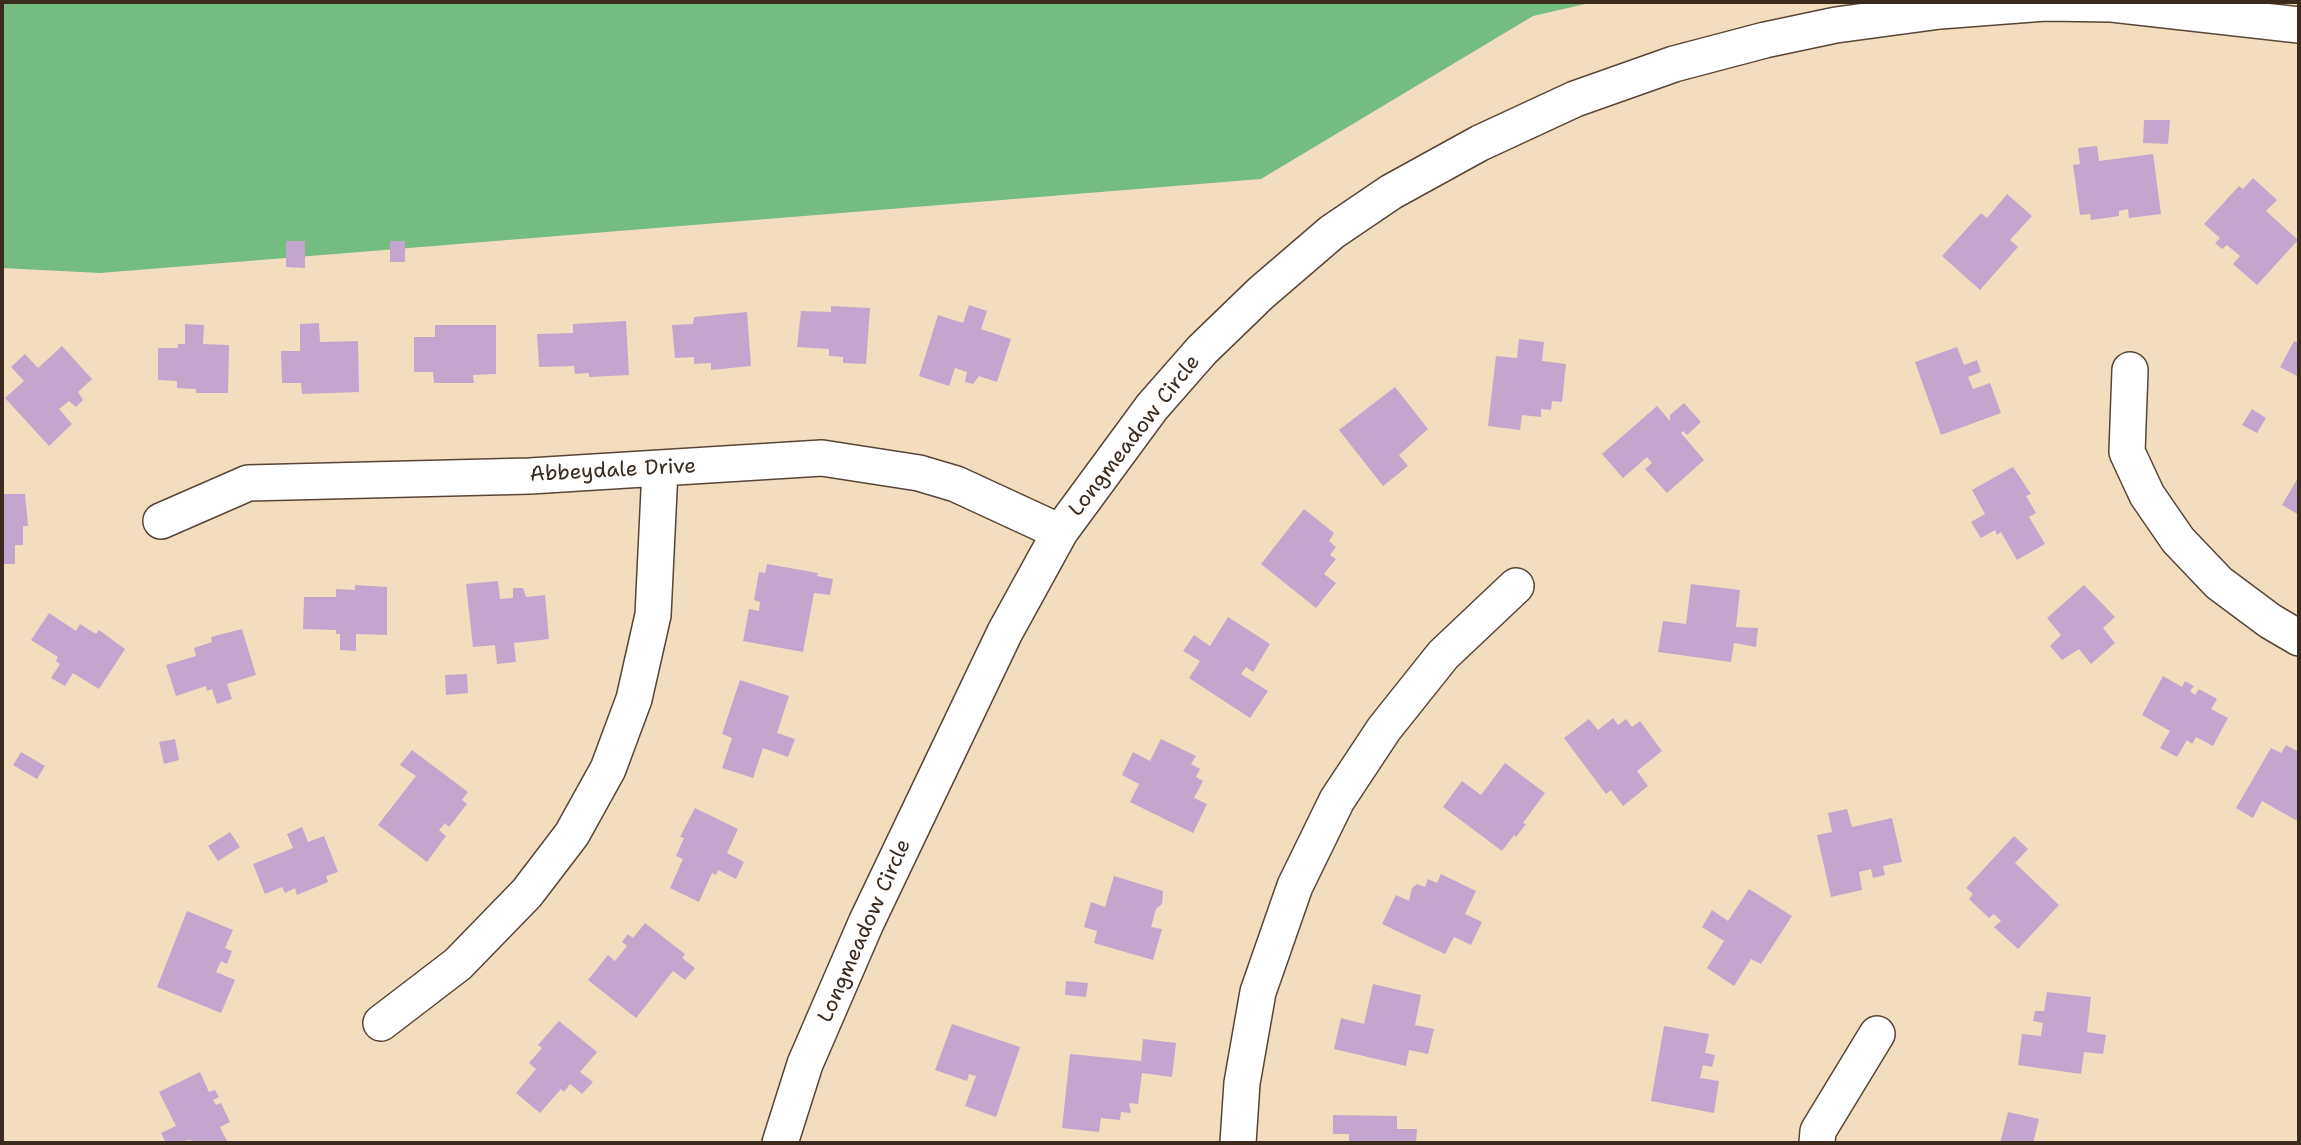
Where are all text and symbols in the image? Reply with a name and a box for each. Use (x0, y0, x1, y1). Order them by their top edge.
street label: Longmeadow Circle (1064, 350, 1206, 522)
street label: Abbeydale Drive (529, 454, 697, 488)
street label: Longmeadow Circle (813, 835, 917, 1027)

